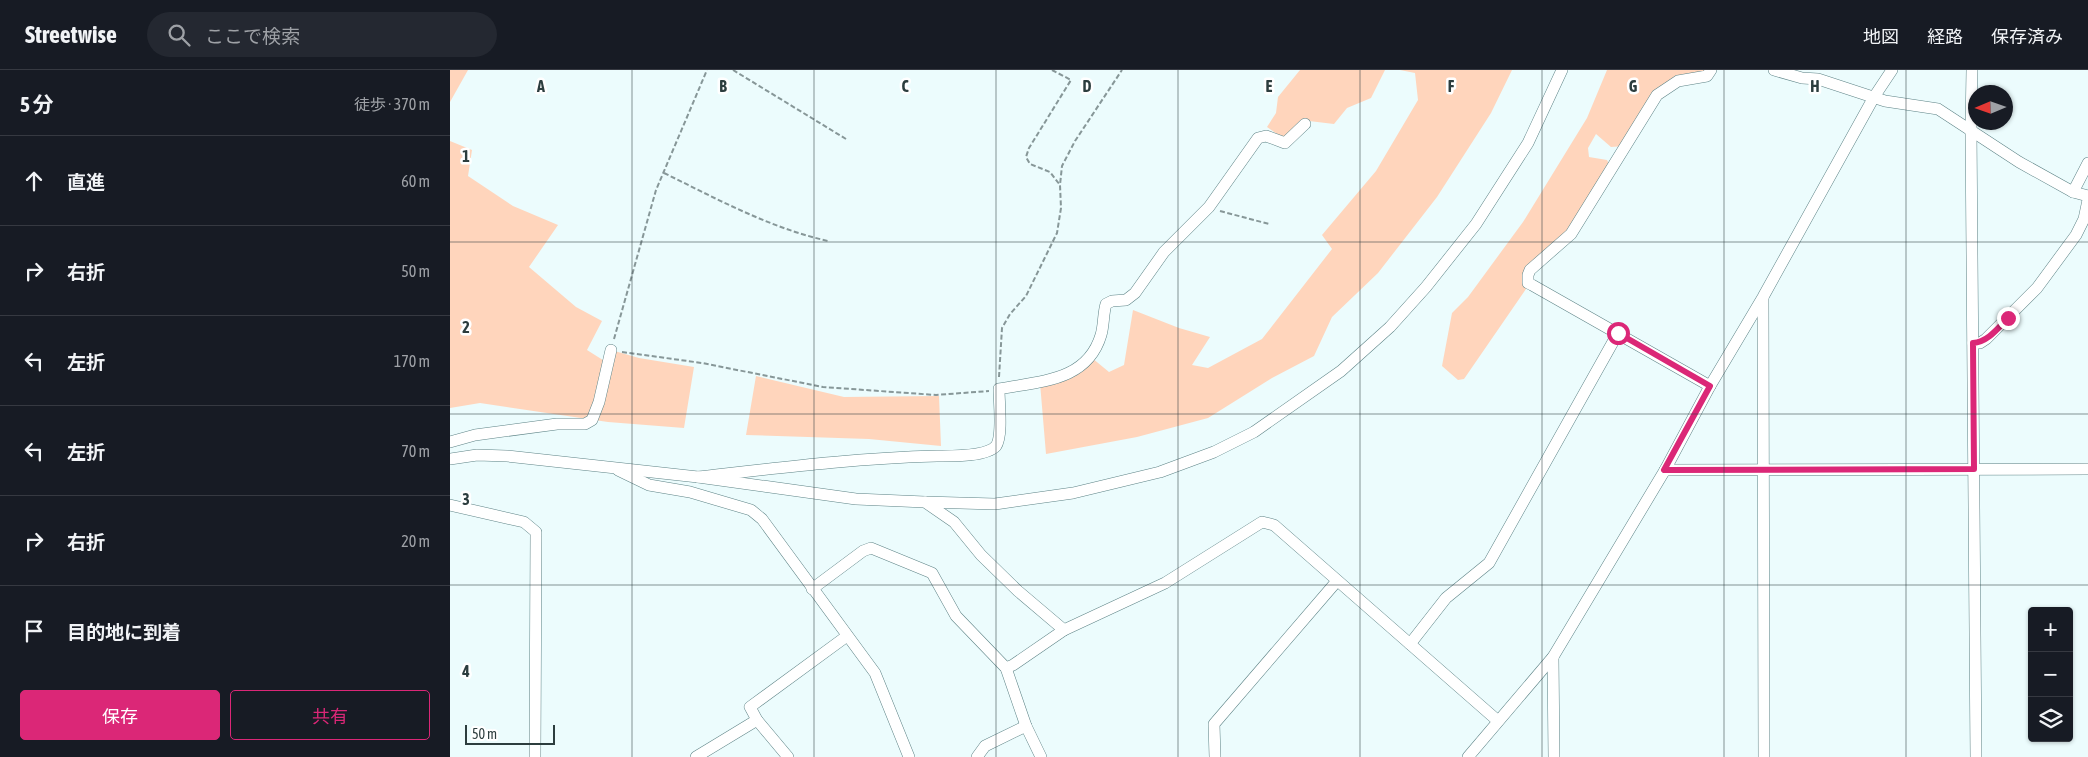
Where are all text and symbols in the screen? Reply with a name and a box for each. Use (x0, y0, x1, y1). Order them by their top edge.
search box (147, 12, 497, 57)
text: Streetwise (25, 21, 117, 48)
icon: search (165, 21, 193, 49)
text: ここで検索 (205, 25, 300, 47)
text: 地図 (1863, 26, 1899, 47)
text: 経路 (1927, 26, 1963, 47)
text: 保存済み (1991, 26, 2063, 47)
text: A (536, 77, 545, 95)
text: B (719, 77, 727, 95)
text: C (901, 77, 909, 95)
text: D (1083, 77, 1092, 95)
text: E (1266, 77, 1273, 95)
text: F (1448, 77, 1455, 95)
text: G (1629, 77, 1638, 95)
text: H (1810, 77, 1820, 95)
north arrow (1968, 85, 2013, 130)
text: 5 分 (20, 92, 54, 116)
text: 徒歩 · 370 m (354, 95, 430, 113)
text: 1 (462, 147, 470, 165)
icon: ahead (20, 167, 48, 195)
text: 直進 (67, 171, 105, 193)
text: 60 m (401, 172, 430, 190)
icon: right (20, 257, 48, 285)
text: 右折 (67, 261, 105, 283)
text: 50 m (401, 262, 430, 280)
route end (1997, 307, 2020, 330)
text: 2 (462, 318, 470, 336)
route start (1607, 322, 1630, 345)
icon: left (20, 347, 48, 375)
text: 左折 (67, 351, 105, 373)
text: 170 m (394, 352, 430, 370)
icon: left (20, 437, 48, 465)
text: 左折 (67, 441, 105, 463)
text: 70 m (401, 442, 430, 460)
text: 3 (462, 490, 470, 508)
icon: right (20, 527, 48, 555)
text: 右折 (67, 531, 105, 553)
text: 20 m (401, 532, 430, 550)
map controls (2028, 607, 2073, 742)
button: + (2028, 607, 2073, 652)
icon: arrive (20, 617, 48, 645)
text: 目的地に到着 (67, 621, 181, 643)
button: − (2028, 652, 2073, 697)
text: 4 (461, 662, 470, 680)
button: 保存 (20, 690, 220, 740)
button: 共有 (230, 690, 430, 740)
button: layers (2028, 697, 2073, 742)
scale bar (465, 722, 555, 745)
text: 50 m (472, 726, 497, 742)

